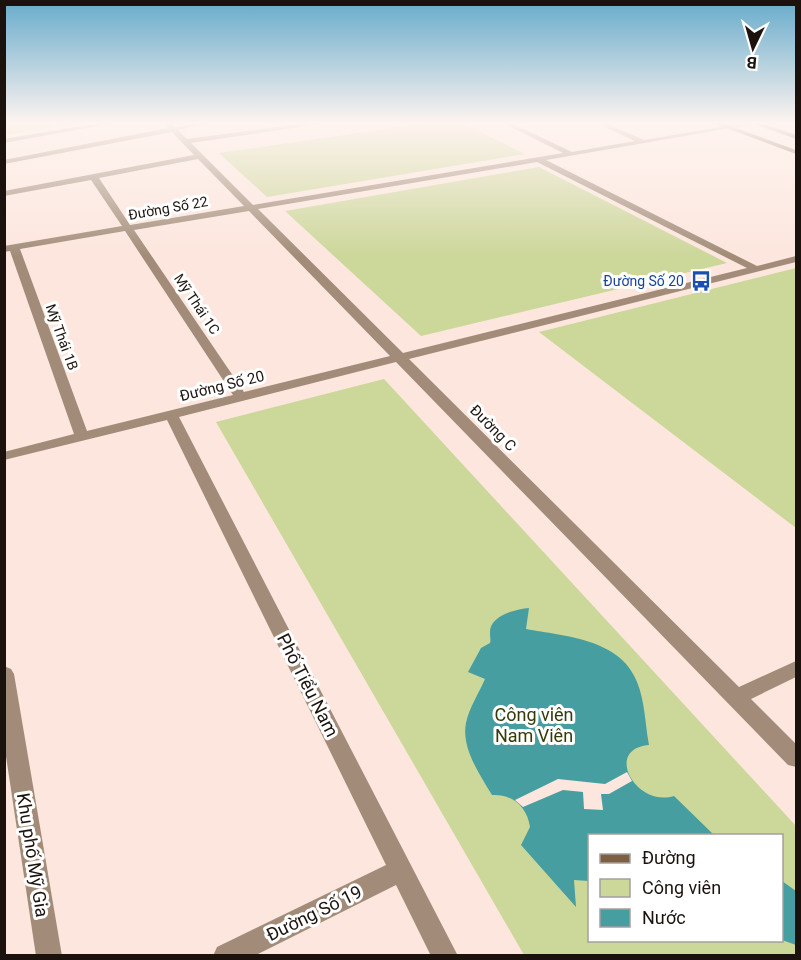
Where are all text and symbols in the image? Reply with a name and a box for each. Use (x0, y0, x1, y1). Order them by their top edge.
north arrow (723, 18, 783, 78)
text: B (746, 53, 758, 72)
street label: Đường Số 22 (127, 193, 209, 223)
bus stop icon: Đường Số 20 (689, 269, 713, 293)
street label: Mỹ Thái 1C (171, 271, 223, 337)
place label: Đường Số 20 (603, 273, 684, 289)
street label: Mỹ Thái 1B (43, 302, 81, 372)
street label: Đường Số 20 (178, 367, 266, 405)
street label: Đường C (466, 401, 520, 455)
street label: Phố Tiểu Nam (273, 630, 343, 740)
park label: Công viên Nam Viên (494, 704, 574, 746)
street label: Khu phố Mỹ Gia (13, 791, 53, 919)
legend (588, 834, 783, 942)
text: Đường (642, 847, 696, 868)
text: Công viên (642, 877, 721, 898)
street label: Đường Số 19 (263, 881, 365, 945)
text: Nước (642, 907, 686, 928)

